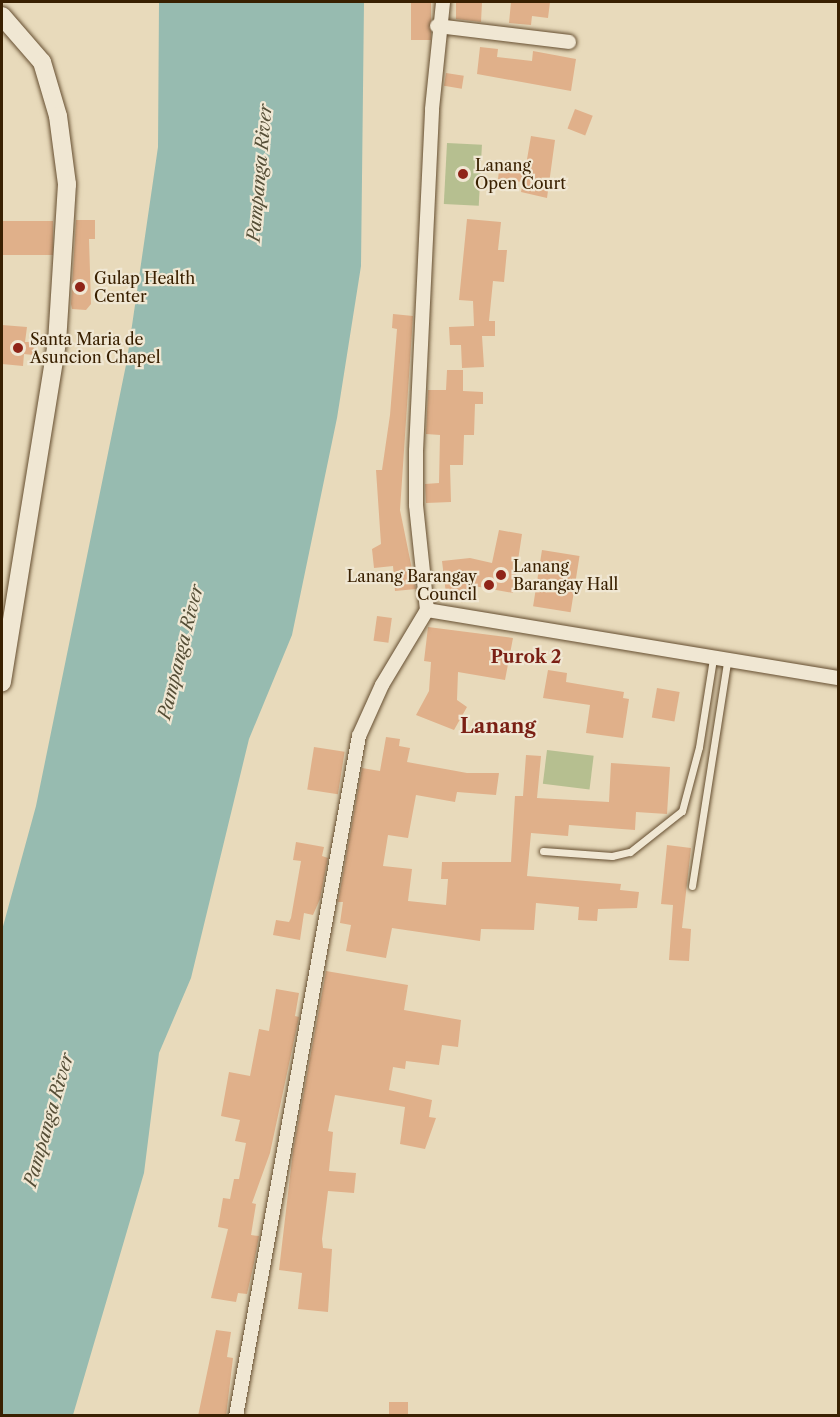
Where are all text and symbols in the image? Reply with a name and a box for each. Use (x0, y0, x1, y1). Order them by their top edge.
water label: Pampanga River (243, 103, 277, 243)
place label: Lanang Open Court (475, 155, 566, 193)
marker: Lanang Open Court (456, 167, 470, 181)
place label: Gulap Health Center (94, 268, 195, 306)
marker: Gulap Health Center (71, 278, 89, 296)
place label: Santa Maria de Asuncion Chapel (30, 329, 160, 367)
marker: Santa Maria de Asuncion Chapel (11, 341, 25, 355)
place label: Lanang Barangay Hall (513, 556, 619, 594)
place label: Lanang Barangay Council (347, 566, 477, 604)
marker: Lanang Barangay Hall (494, 568, 508, 582)
marker: Lanang Barangay Council (482, 578, 496, 592)
water label: Pampanga River (154, 582, 208, 722)
district label: Purok 2 (490, 646, 562, 668)
district label: Lanang (460, 714, 536, 738)
water label: Pampanga River (20, 1051, 78, 1189)

